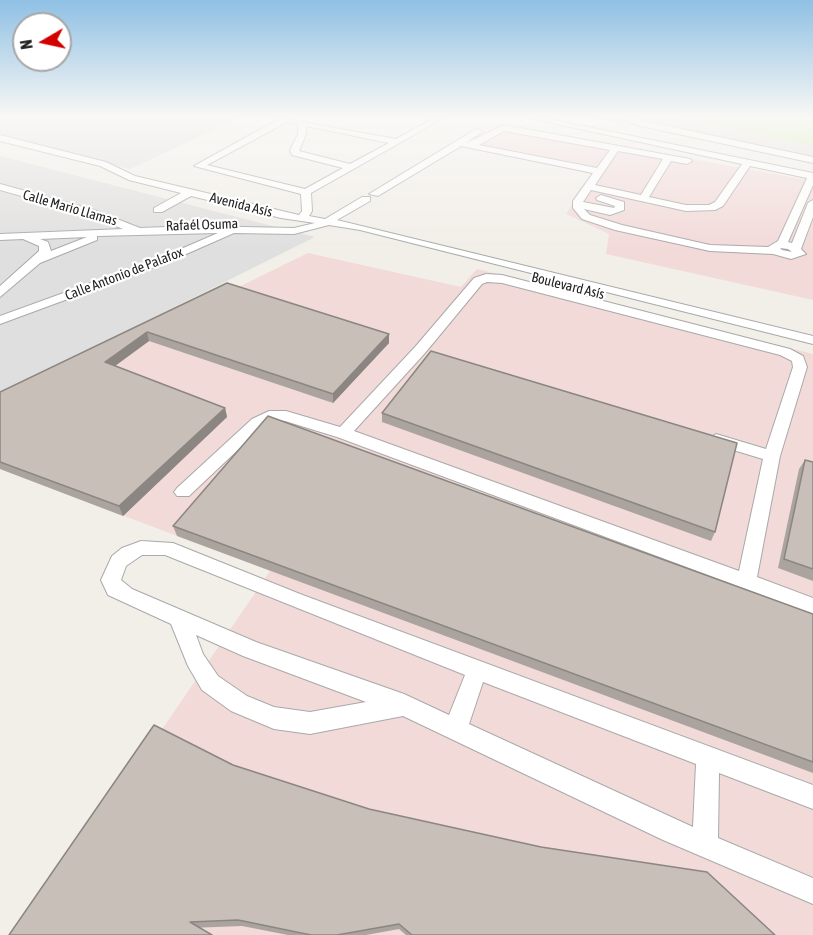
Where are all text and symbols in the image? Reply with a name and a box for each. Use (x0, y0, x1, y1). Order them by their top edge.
north arrow (12, 12, 72, 72)
text: N (17, 38, 36, 51)
street label: Calle Mario Llamas (21, 187, 119, 229)
street label: Avenida Asís (208, 189, 274, 221)
street label: Rafaél Osuma (166, 215, 238, 235)
street label: Calle Antonio de Palafox (63, 244, 185, 304)
street label: Boulevard Asís (530, 269, 606, 303)

